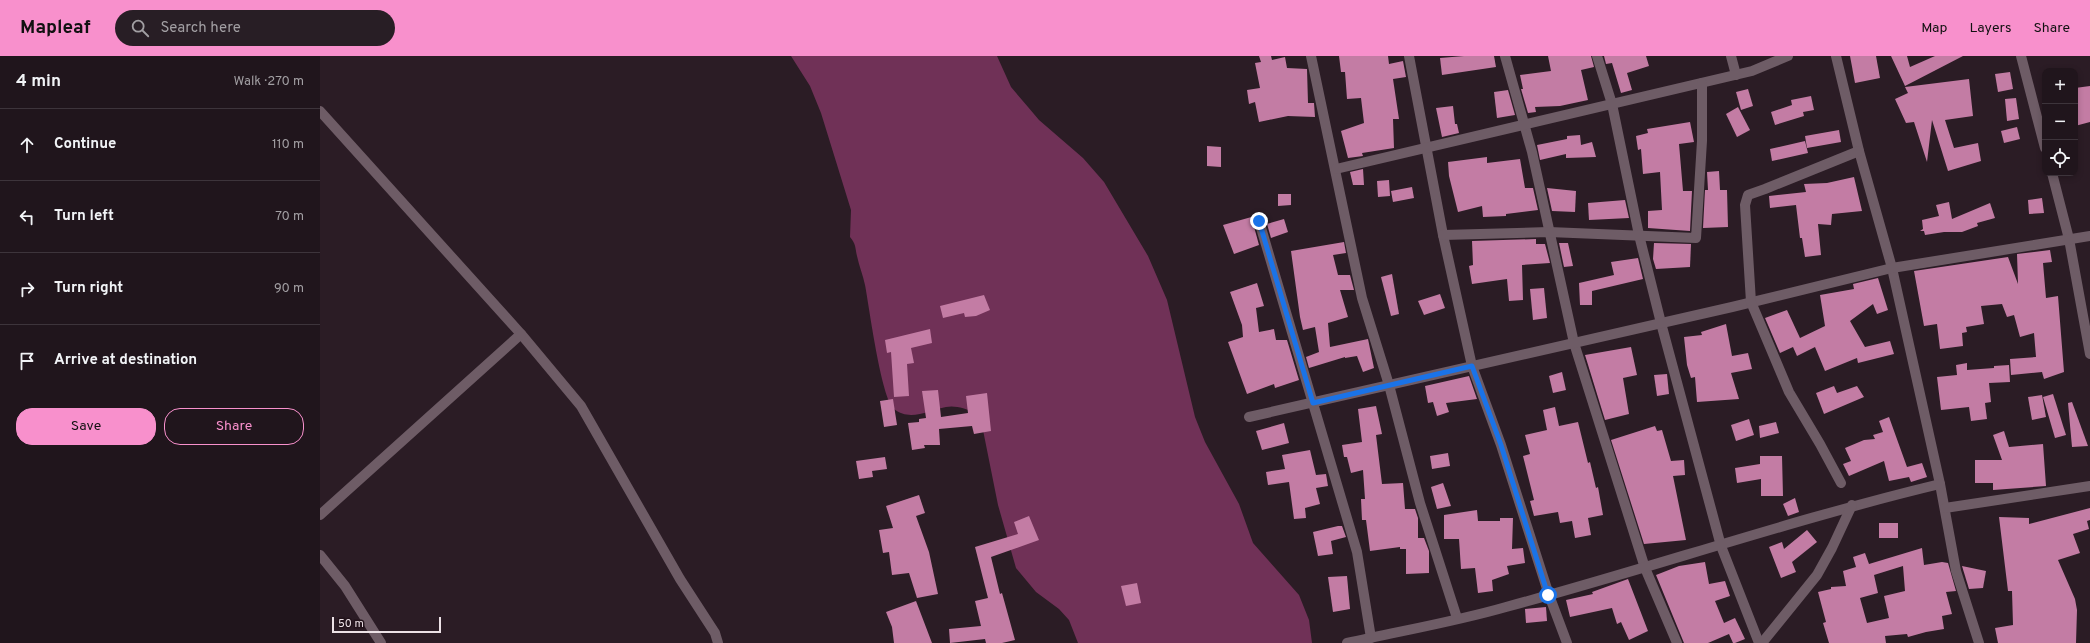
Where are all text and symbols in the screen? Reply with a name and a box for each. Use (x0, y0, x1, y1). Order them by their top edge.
search box (115, 10, 395, 46)
text: Mapleaf (20, 16, 91, 40)
icon: search (129, 17, 151, 39)
text: Search here (161, 19, 241, 38)
text: Map (1921, 20, 1947, 37)
text: Layers (1969, 20, 2011, 37)
text: Share (2033, 20, 2070, 37)
map controls (2042, 68, 2078, 176)
button: + (2042, 68, 2078, 104)
text: 4 min (16, 71, 61, 93)
text: Walk · 270 m (234, 74, 304, 90)
button: − (2042, 104, 2078, 140)
icon: ahead (16, 134, 38, 156)
text: Continue (54, 135, 116, 154)
text: 110 m (272, 137, 304, 153)
button: locate (2042, 140, 2078, 176)
icon: left (16, 206, 38, 228)
text: Turn left (54, 207, 114, 226)
text: 70 m (275, 209, 304, 225)
route end (1250, 212, 1268, 230)
icon: right (16, 278, 38, 300)
text: Turn right (54, 279, 123, 298)
text: 90 m (274, 281, 304, 297)
icon: arrive (16, 350, 38, 372)
text: Arrive at destination (54, 351, 197, 370)
button: Save (16, 408, 156, 445)
button: Share (164, 408, 304, 445)
route start (1539, 586, 1557, 604)
scale bar (332, 615, 441, 634)
text: 50 m (338, 617, 364, 631)

